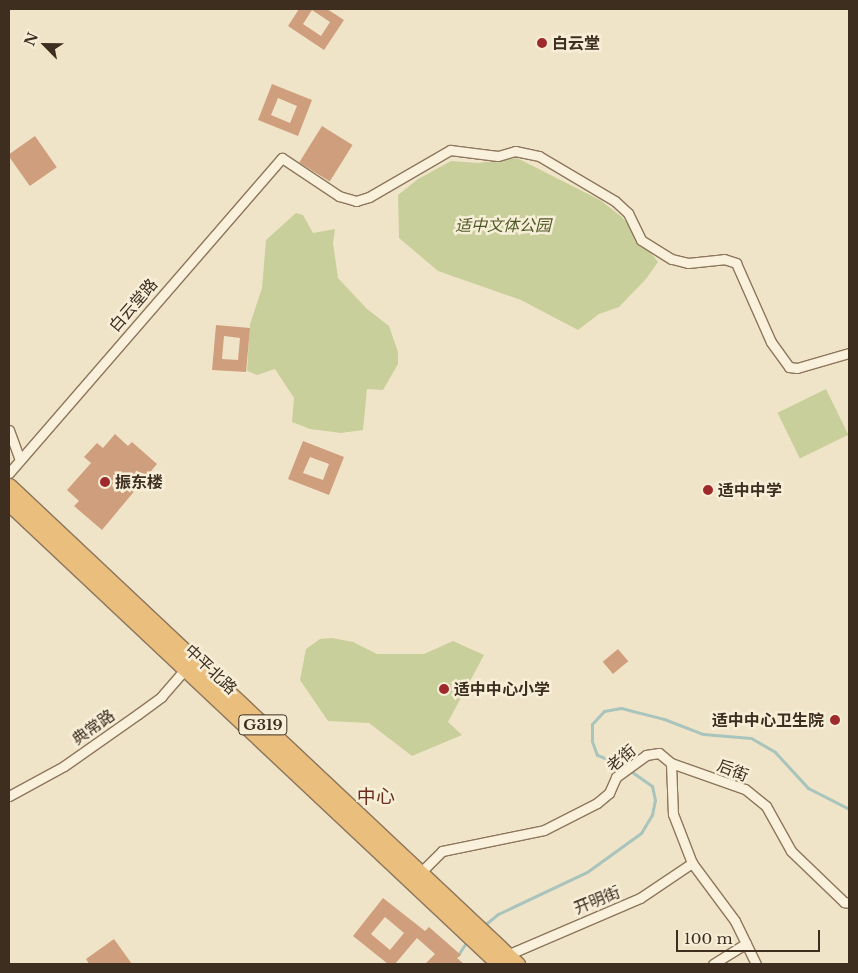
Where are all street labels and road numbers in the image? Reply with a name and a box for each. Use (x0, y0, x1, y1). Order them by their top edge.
street label: 白云堂路 (105, 275, 161, 335)
street label: 中平北路 (181, 640, 241, 698)
street label: 典常路 (68, 705, 118, 749)
road number: G319 (238, 712, 288, 738)
street label: 老街 (603, 740, 639, 776)
street label: 后街 (715, 755, 751, 785)
street label: 开明街 (571, 882, 623, 918)

